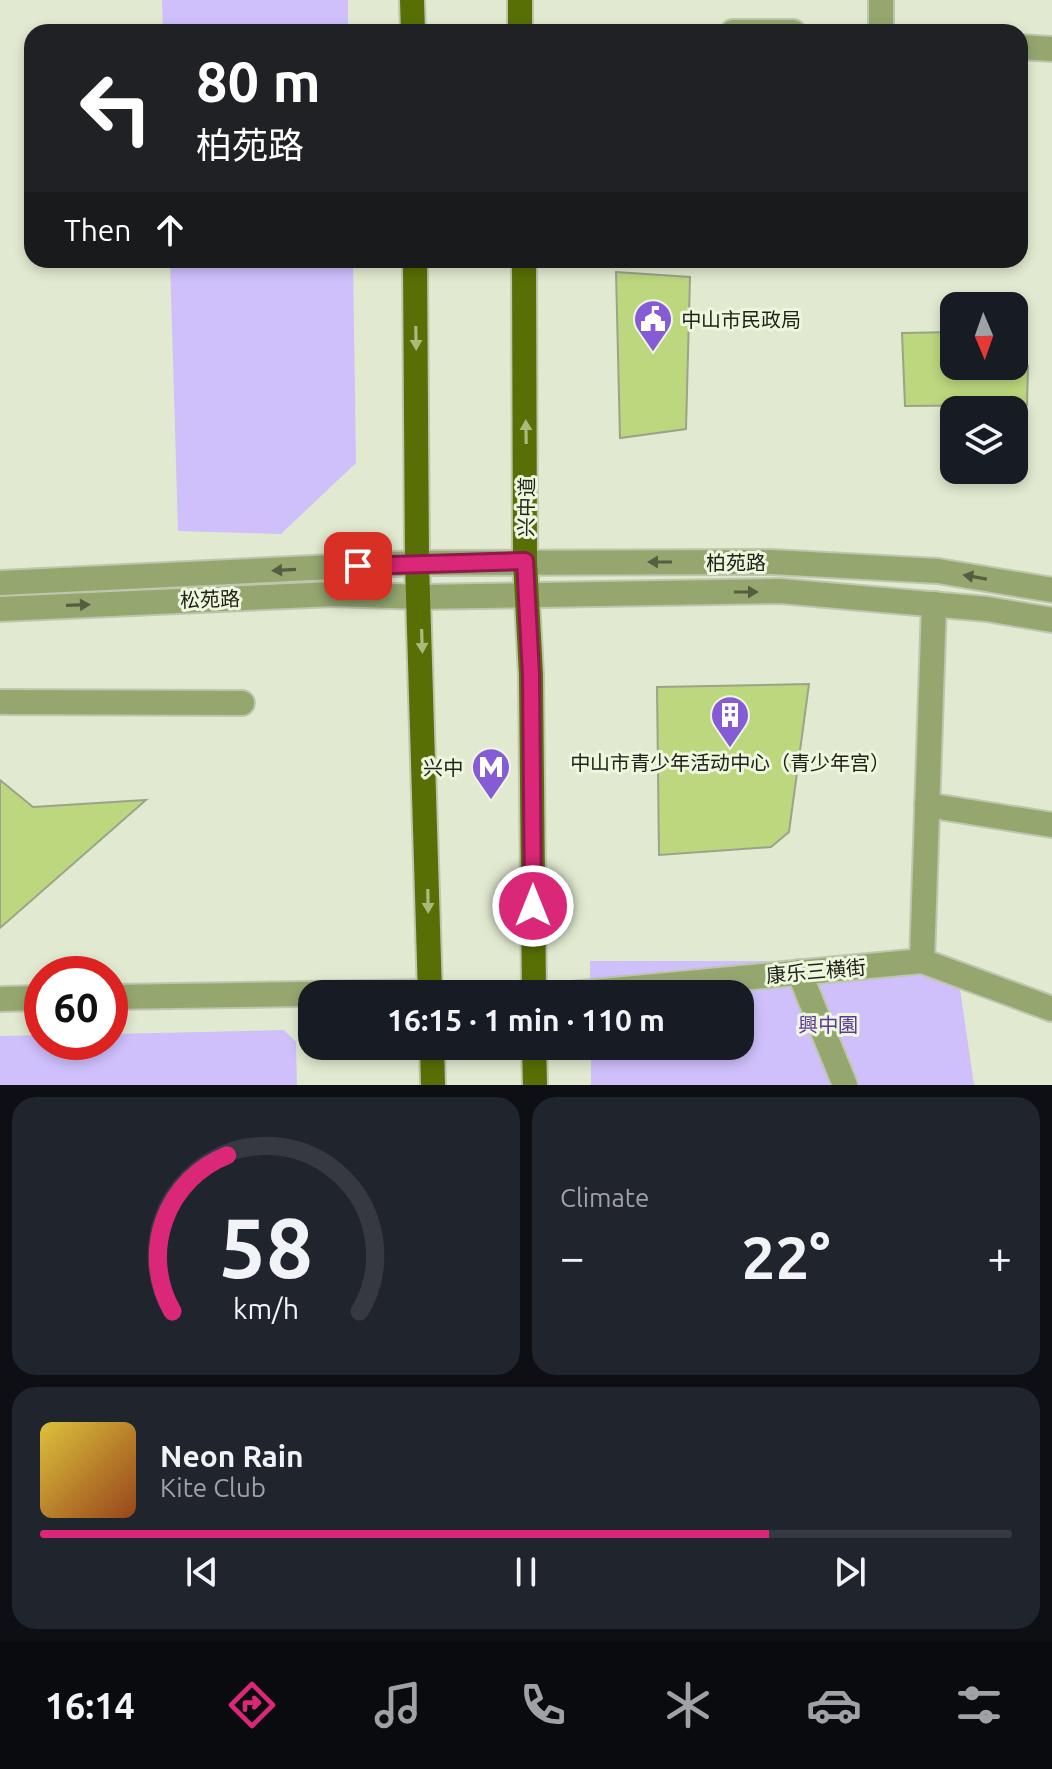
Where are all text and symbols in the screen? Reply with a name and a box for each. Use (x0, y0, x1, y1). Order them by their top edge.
text: 80 m (196, 50, 321, 113)
icon: left (64, 56, 168, 160)
text: 柏苑路 (196, 124, 304, 165)
icon: ahead (148, 208, 192, 252)
text: Then (64, 213, 132, 247)
north arrow (940, 292, 1028, 380)
map controls (940, 292, 1028, 484)
public building icon: 中山市民政局 (632, 298, 674, 353)
place label: 中山市民政局 (681, 308, 801, 331)
one-way arrow (410, 326, 423, 351)
button: layers (940, 396, 1028, 484)
one-way arrow (520, 419, 532, 444)
street label: 兴中道 (514, 477, 538, 537)
pin (324, 532, 392, 600)
icon: arrive (336, 544, 380, 588)
street label: 柏苑路 (706, 551, 766, 574)
one-way arrow (647, 555, 672, 568)
one-way arrow (271, 563, 296, 576)
one-way arrow (962, 570, 987, 583)
street label: 松苑路 (180, 586, 240, 612)
one-way arrow (734, 586, 759, 598)
one-way arrow (66, 599, 91, 612)
one-way arrow (415, 629, 428, 654)
building icon: 中山市青少年活动中心（青少年宫） (709, 694, 751, 749)
metro station icon: 兴中 (470, 746, 512, 801)
place label: 中山市青少年活动中心（青少年宫） (570, 751, 890, 774)
place label: 兴中 (423, 756, 463, 779)
position arrow (491, 864, 575, 948)
one-way arrow (422, 889, 434, 914)
street label: 康乐三横街 (765, 955, 867, 987)
speed limit sign: 60 (24, 956, 128, 1060)
text: 16:15 · 1 min · 110 m (387, 1003, 665, 1037)
park label: 興中園 (798, 1013, 858, 1036)
text: Climate (560, 1183, 649, 1212)
text: 58 (219, 1200, 313, 1294)
text: 22° (742, 1223, 830, 1290)
text: − (560, 1232, 585, 1281)
text: + (987, 1232, 1012, 1281)
text: km/h (233, 1292, 299, 1324)
text: Neon Rain (160, 1439, 304, 1473)
text: Kite Club (160, 1473, 266, 1502)
icon: previous (180, 1550, 224, 1594)
icon: pause (504, 1550, 548, 1594)
icon: next (828, 1550, 872, 1594)
icon: directions (224, 1677, 280, 1733)
icon: music (370, 1677, 426, 1733)
icon: phone (515, 1677, 571, 1733)
icon: climate (660, 1677, 716, 1733)
icon: car (806, 1677, 862, 1733)
icon: filters (951, 1677, 1007, 1733)
text: 16:14 (45, 1685, 135, 1726)

